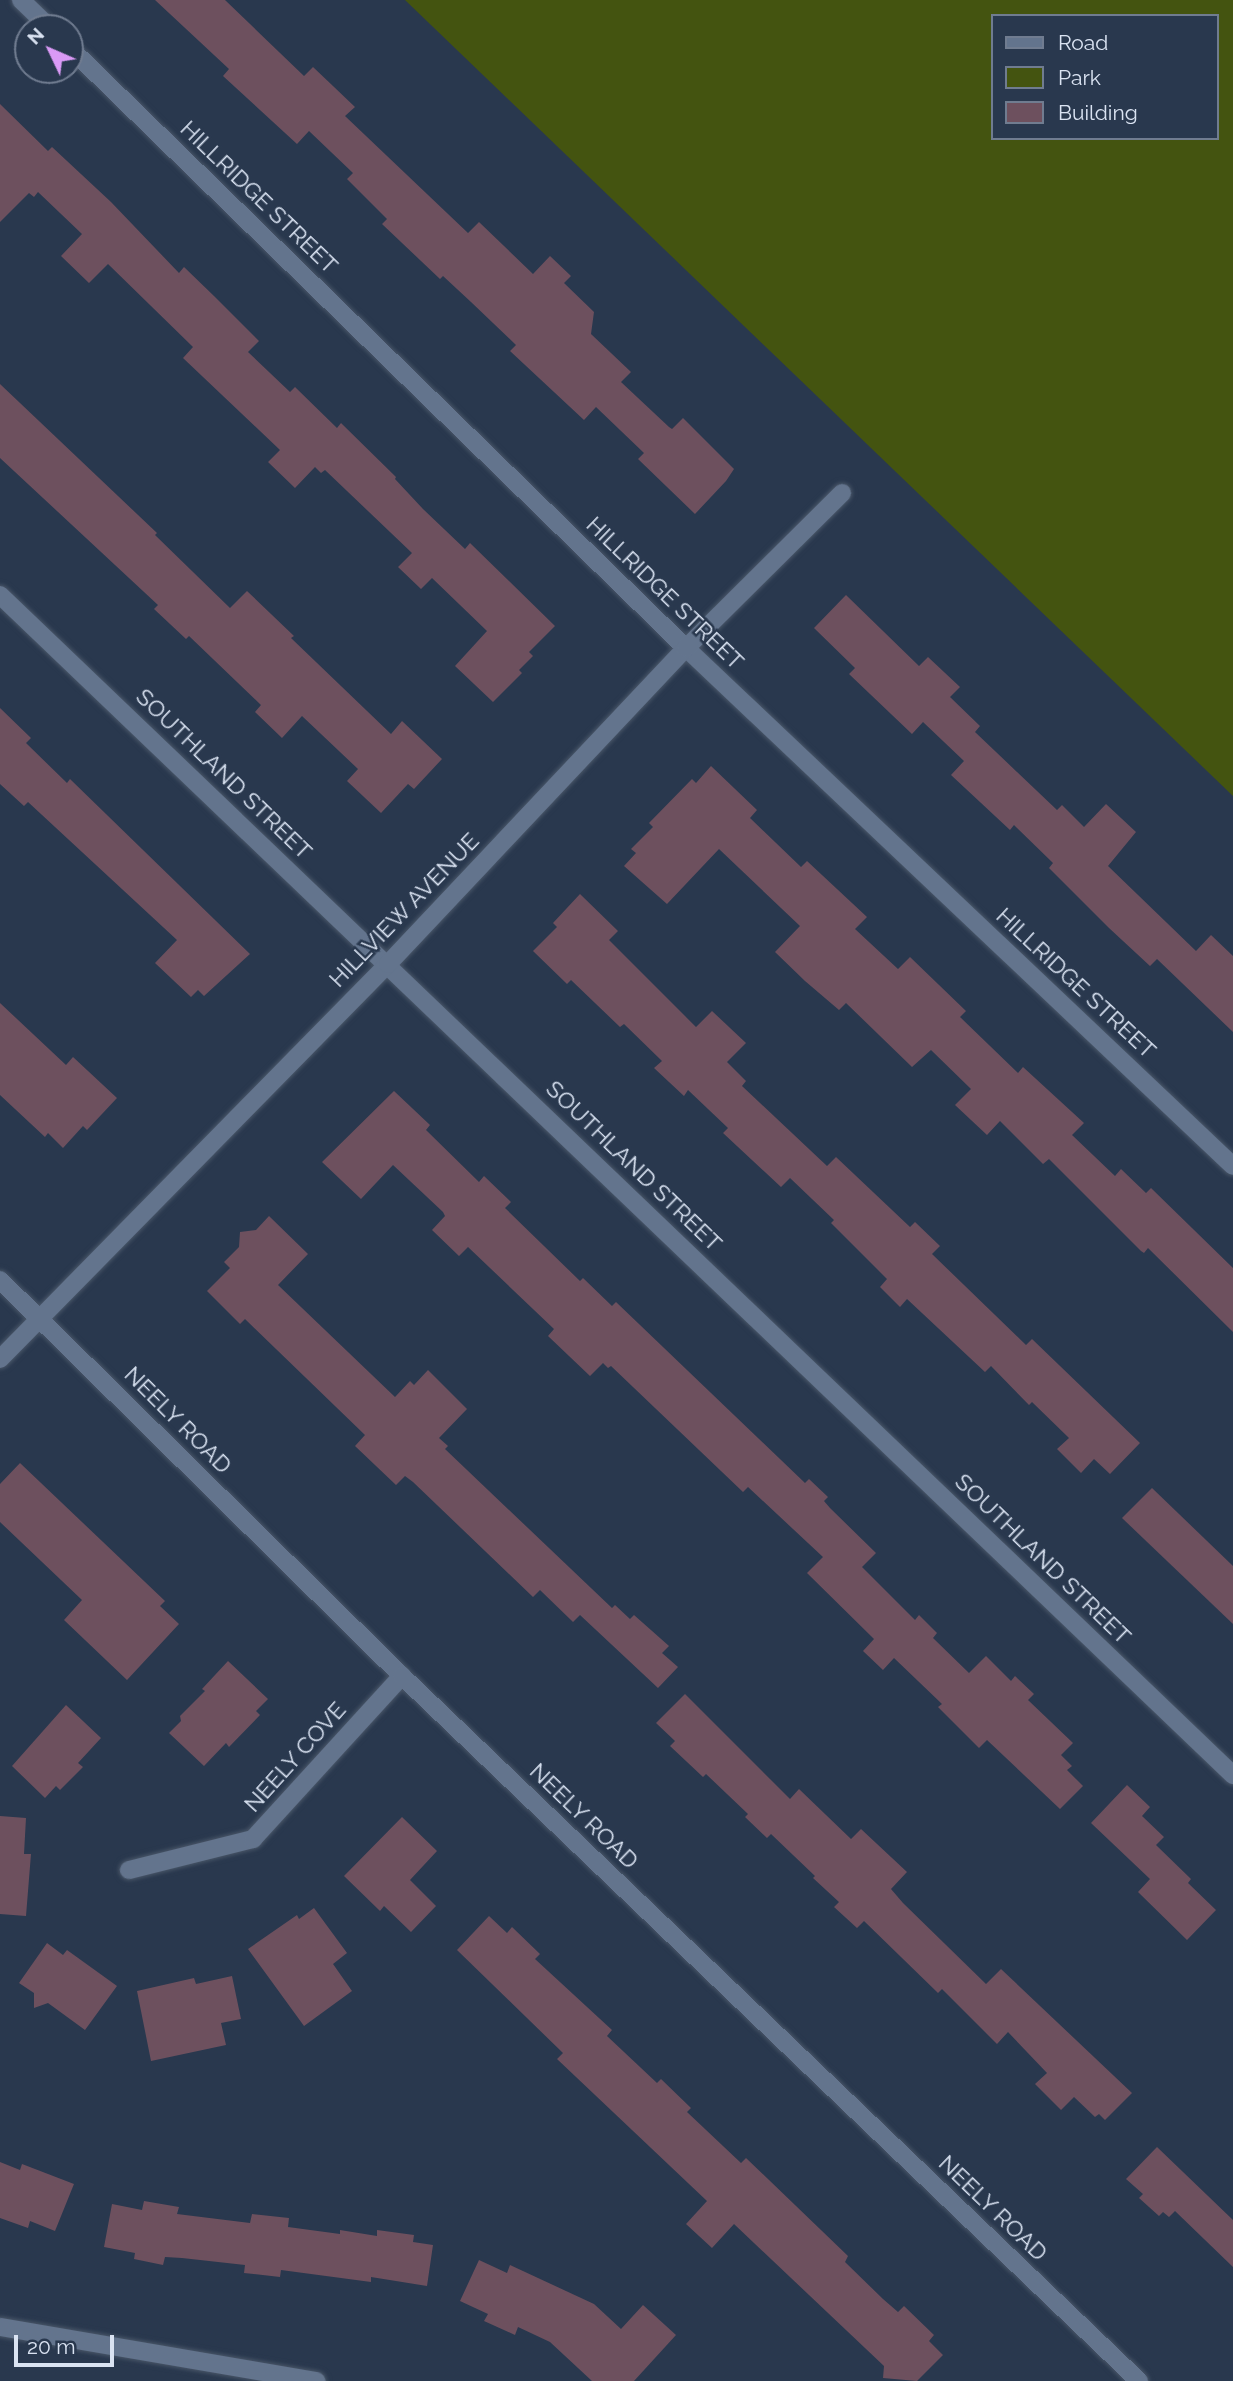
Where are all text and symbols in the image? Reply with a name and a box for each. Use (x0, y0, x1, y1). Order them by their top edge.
north arrow (14, 14, 84, 84)
legend (992, 14, 1219, 140)
text: N (22, 23, 48, 49)
text: Road (1058, 30, 1108, 55)
text: Park (1058, 65, 1101, 90)
text: Building (1058, 100, 1138, 125)
street label: HILLRIDGE STREET (175, 115, 343, 279)
street label: HILLRIDGE STREET (581, 511, 749, 675)
street label: SOUTHLAND STREET (130, 683, 318, 865)
street label: HILLVIEW AVENUE (323, 827, 485, 993)
street label: HILLRIDGE STREET (991, 902, 1161, 1064)
street label: SOUTHLAND STREET (540, 1075, 728, 1257)
street label: NEELY ROAD (118, 1360, 238, 1480)
street label: SOUTHLAND STREET (949, 1468, 1137, 1650)
street label: NEELY COVE (238, 1696, 352, 1818)
street label: NEELY ROAD (524, 1757, 644, 1875)
street label: NEELY ROAD (933, 2149, 1053, 2267)
scale bar (18, 2322, 117, 2366)
text: 20 m (27, 2334, 75, 2359)

